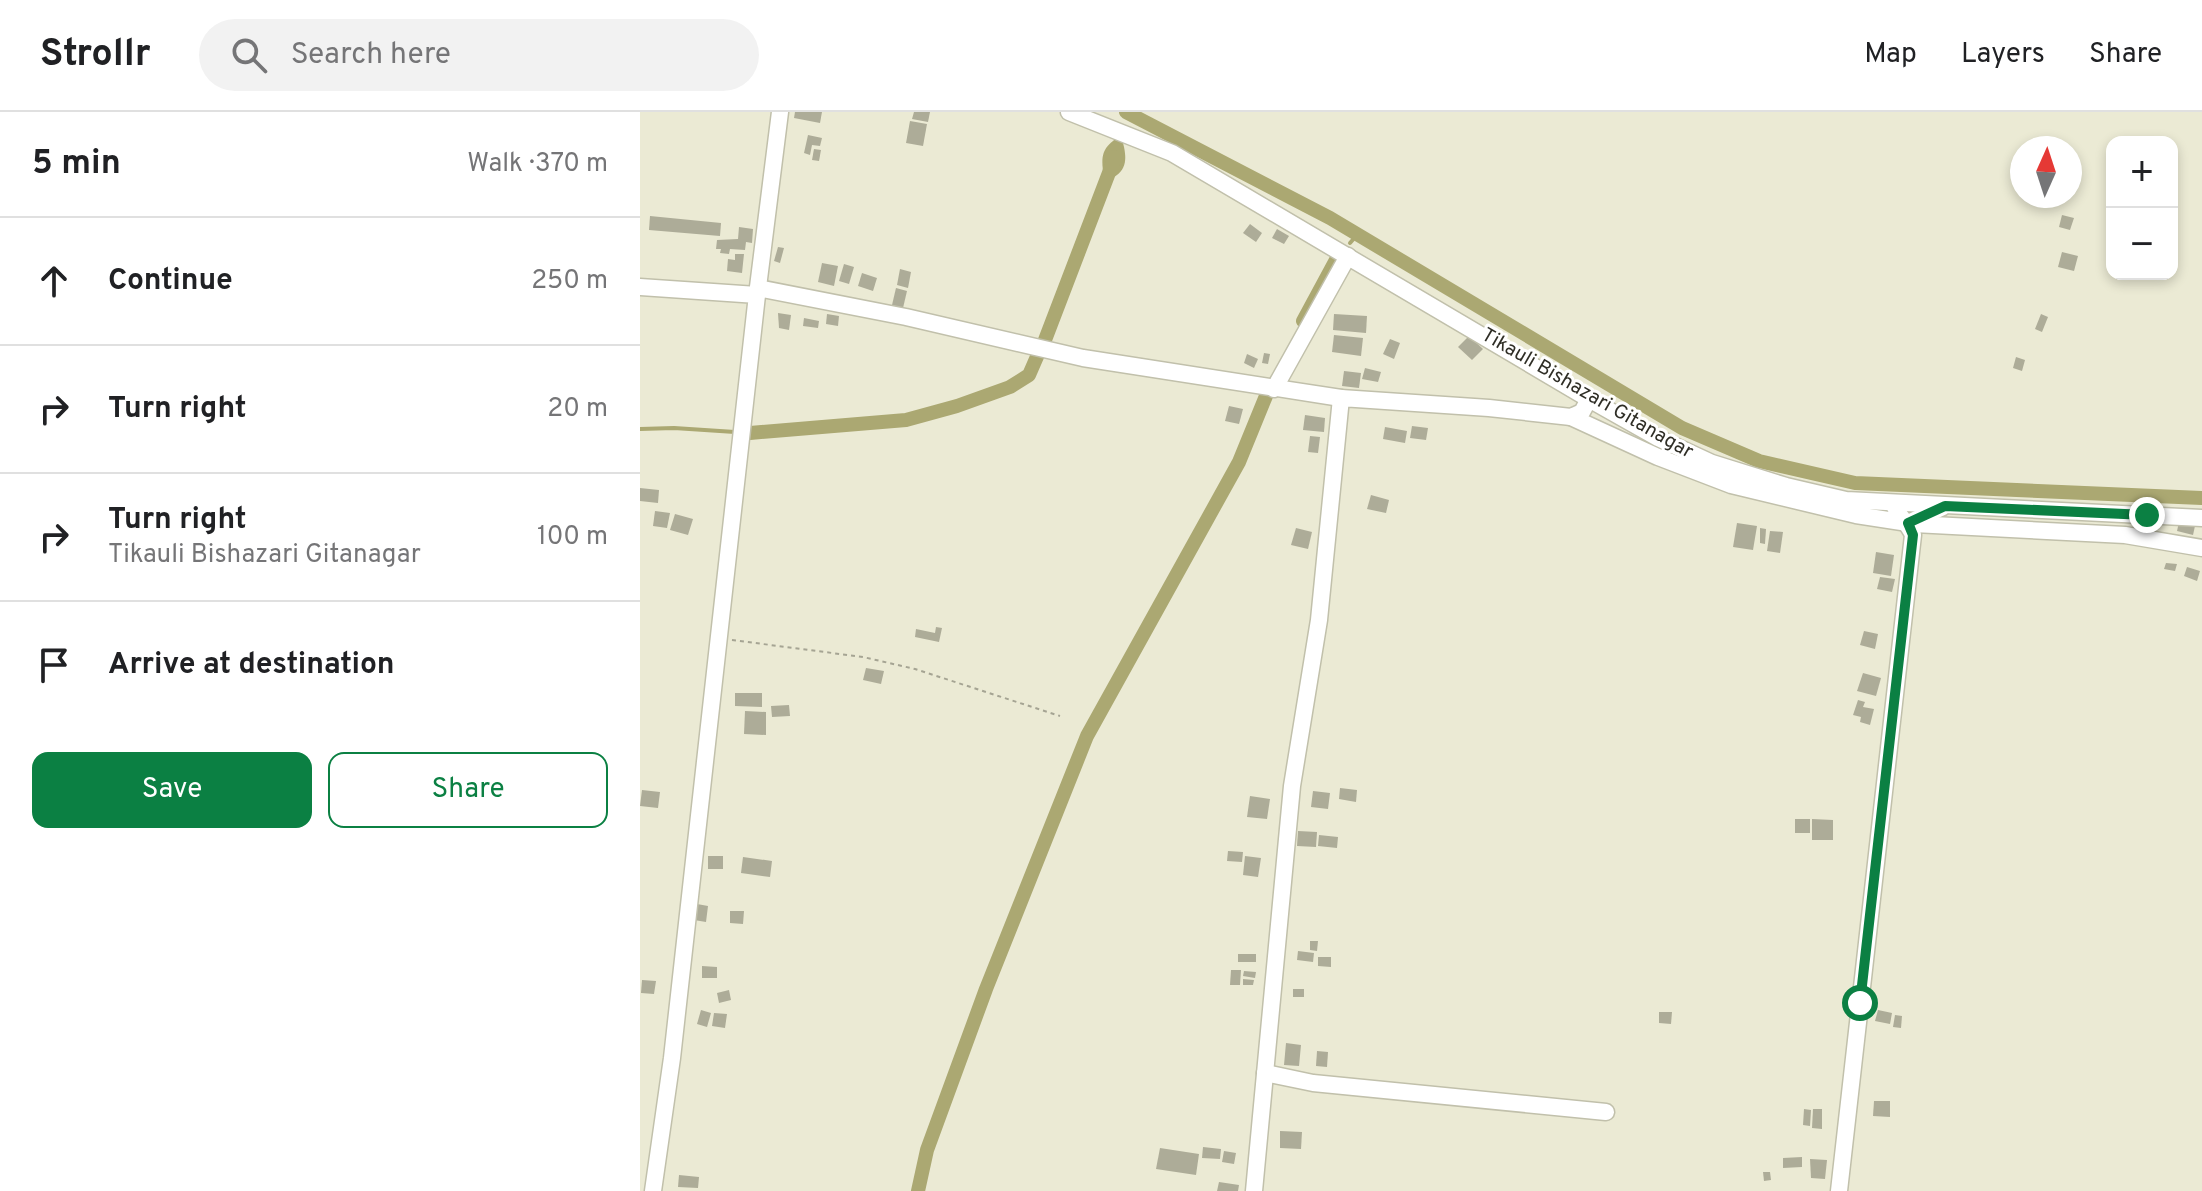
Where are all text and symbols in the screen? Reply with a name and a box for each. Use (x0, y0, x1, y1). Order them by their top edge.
search box (199, 19, 759, 91)
text: Strollr (40, 31, 151, 80)
icon: search (227, 33, 271, 77)
text: Search here (291, 37, 451, 74)
text: Map (1864, 37, 1917, 73)
text: Layers (1961, 37, 2045, 73)
text: Share (2089, 37, 2162, 73)
north arrow (2010, 136, 2082, 208)
map controls (2106, 136, 2178, 280)
button: + (2106, 136, 2178, 208)
text: 5 min (32, 143, 121, 186)
text: Walk · 370 m (467, 148, 608, 181)
button: − (2106, 208, 2178, 280)
icon: ahead (32, 259, 76, 303)
text: Continue (108, 263, 233, 300)
text: 250 m (531, 265, 608, 298)
street label: Tikauli Bishazari Gitanagar (1476, 323, 1698, 466)
icon: right (32, 387, 76, 431)
text: Turn right (108, 391, 246, 428)
text: 20 m (547, 393, 608, 426)
route end (2129, 497, 2165, 533)
text: Turn right (108, 502, 246, 539)
icon: right (32, 515, 76, 559)
text: 100 m (537, 521, 608, 554)
text: Tikauli Bishazari Gitanagar (108, 539, 421, 572)
icon: arrive (32, 643, 76, 687)
text: Arrive at destination (108, 647, 394, 684)
button: Save (32, 752, 312, 828)
button: Share (328, 752, 608, 828)
route start (1842, 985, 1878, 1021)

